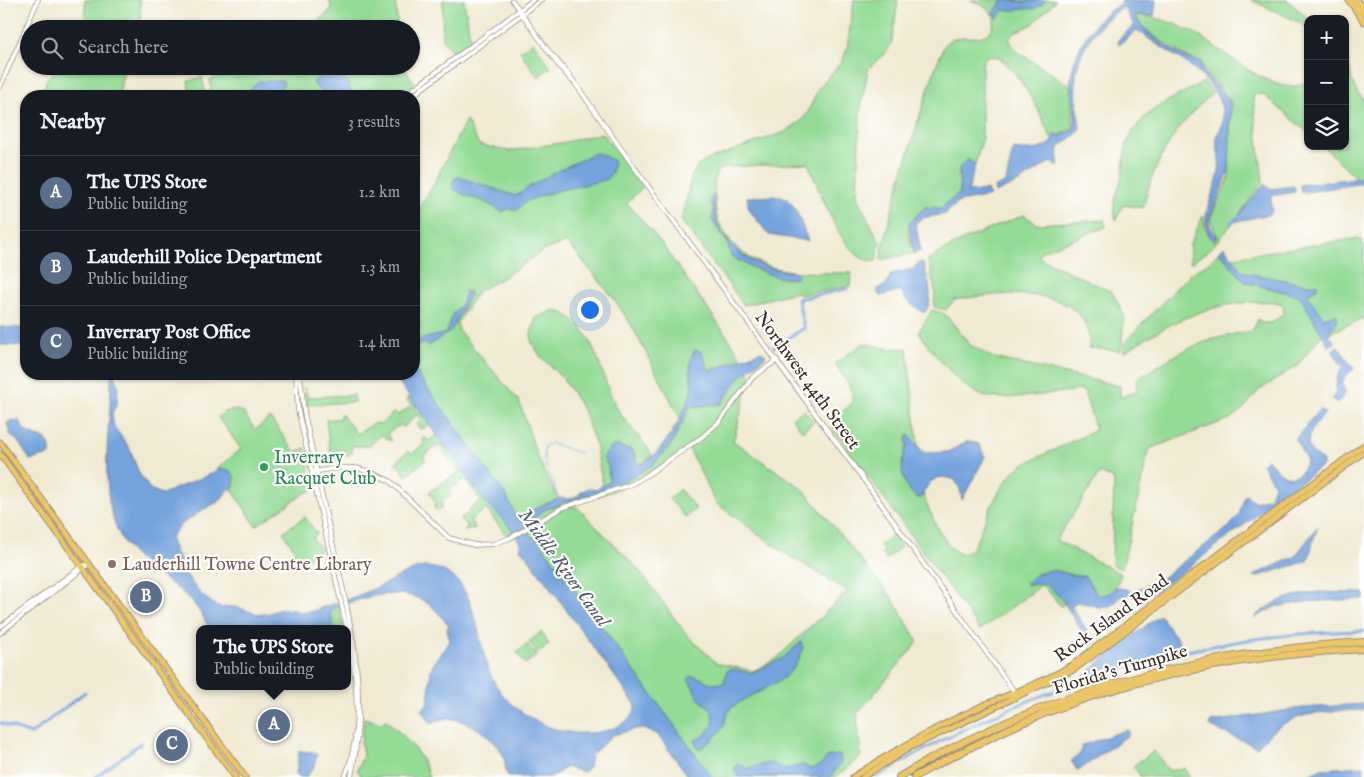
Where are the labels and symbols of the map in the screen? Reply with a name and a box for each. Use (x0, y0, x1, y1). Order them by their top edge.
your location (577, 297, 603, 323)
street label: Northwest 44th Street (749, 307, 865, 455)
place label: Inverrary Racquet Club (274, 447, 377, 491)
marker: Inverrary Racquet Club (258, 461, 270, 473)
water label: Middle River Canal (512, 504, 615, 633)
place label: Lauderhill Towne Centre Library (122, 554, 372, 577)
marker: Lauderhill Towne Centre Library (106, 558, 118, 570)
street label: Rock Island Road (1050, 570, 1174, 668)
pin: B (130, 578, 162, 616)
street label: Florida's Turnpike (1050, 640, 1190, 701)
pin: A (258, 706, 290, 744)
pin: C (156, 726, 188, 764)

